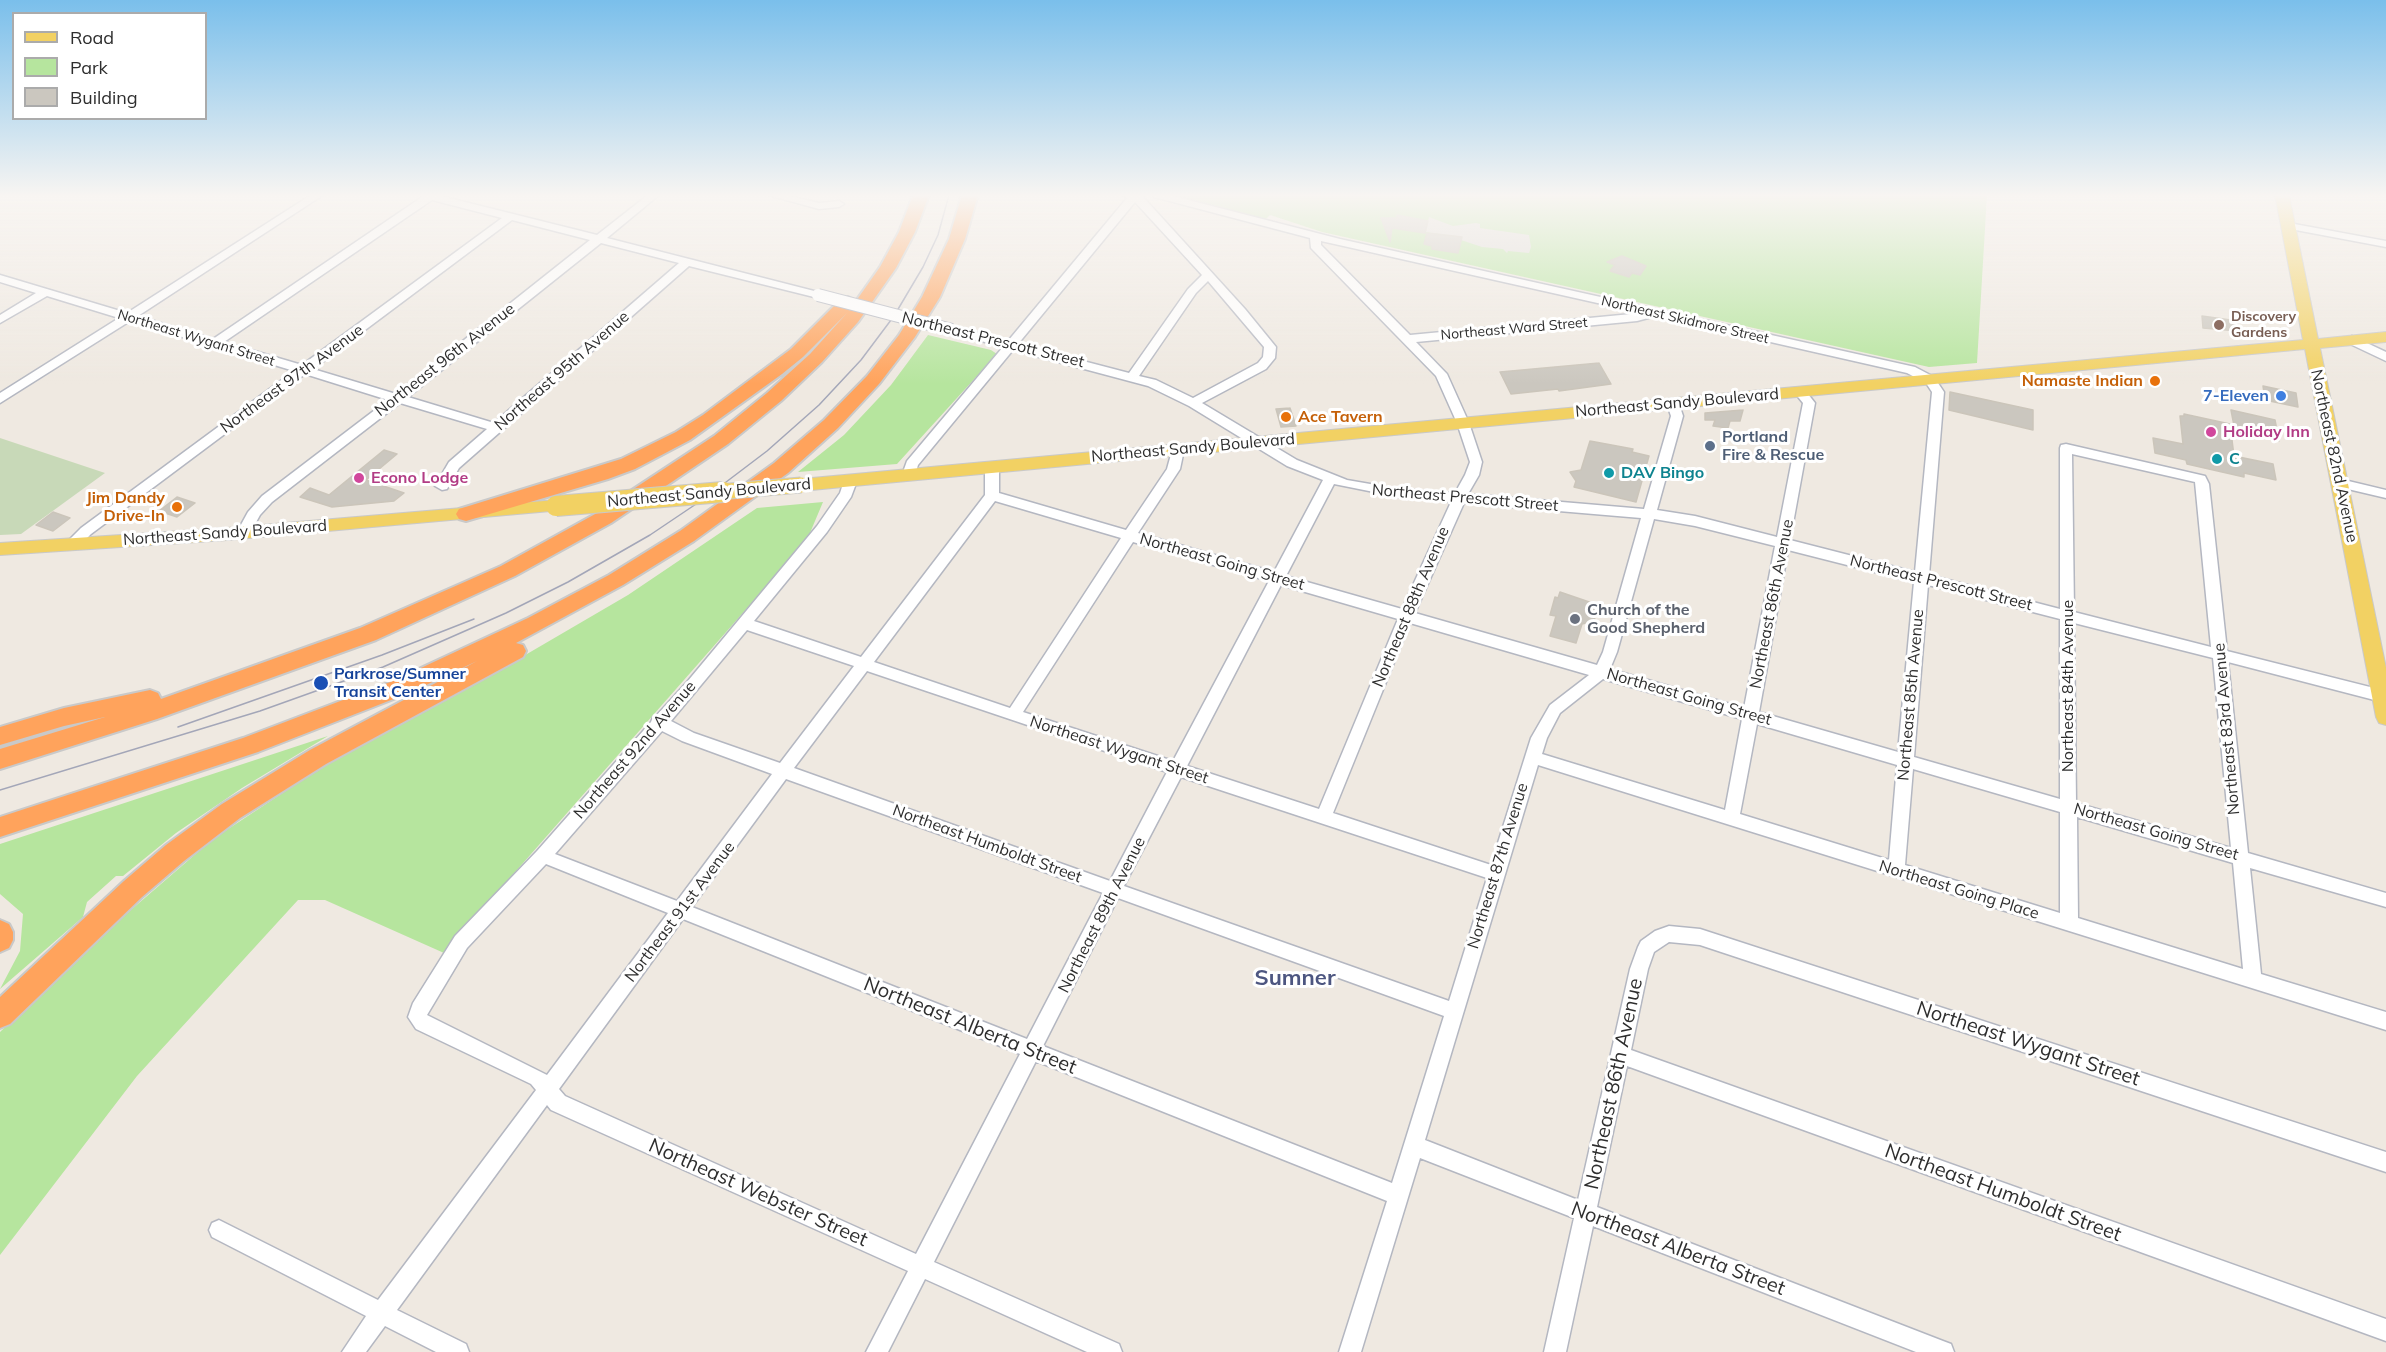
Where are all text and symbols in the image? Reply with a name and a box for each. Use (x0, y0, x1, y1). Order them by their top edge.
legend (12, 12, 207, 120)
text: Road (70, 26, 114, 49)
text: Park (70, 56, 108, 79)
text: Building (70, 86, 138, 109)
street label: Northeast Skidmore Street (1600, 293, 1770, 347)
street label: Northeast 96th Avenue (371, 299, 519, 421)
street label: Northeast Wygant Street (115, 306, 277, 370)
street label: Northeast 95th Avenue (491, 307, 633, 435)
street label: Northeast Prescott Street (900, 308, 1086, 372)
place label: Discovery Gardens (2231, 309, 2296, 342)
street label: Northeast Ward Street (1440, 314, 1588, 344)
marker: Discovery Gardens (2212, 318, 2226, 332)
street label: Northeast 97th Avenue (217, 321, 367, 437)
street label: Northeast 82nd Avenue (2306, 368, 2362, 544)
place label: Namaste Indian (2022, 371, 2143, 391)
marker: Namaste Indian (2148, 374, 2162, 388)
street label: Northeast Sandy Boulevard (1574, 385, 1780, 421)
place label: 7-Eleven (2203, 386, 2269, 406)
marker: 7-Eleven (2274, 389, 2288, 403)
place label: Ace Tavern (1298, 407, 1383, 427)
marker: Ace Tavern (1279, 410, 1293, 424)
place label: Holiday Inn (2223, 422, 2310, 442)
marker: Holiday Inn (2204, 425, 2218, 439)
place label: Portland Fire & Rescue (1722, 427, 1824, 465)
street label: Northeast Sandy Boulevard (1090, 430, 1296, 466)
marker: Portland Fire & Rescue (1703, 439, 1717, 453)
place label: C (2229, 449, 2240, 469)
marker: C (2210, 452, 2224, 466)
place label: DAV Bingo (1621, 463, 1704, 483)
marker: DAV Bingo (1602, 466, 1616, 480)
place label: Econo Lodge (371, 468, 468, 488)
marker: Econo Lodge (352, 471, 366, 485)
street label: Northeast Sandy Boulevard (606, 475, 812, 511)
street label: Northeast Prescott Street (1371, 480, 1559, 516)
place label: Jim Dandy Drive-In (86, 488, 165, 526)
marker: Jim Dandy Drive-In (170, 500, 184, 514)
street label: Northeast Sandy Boulevard (122, 516, 328, 550)
street label: Northeast 86th Avenue (1746, 518, 1798, 690)
street label: Northeast 88th Avenue (1368, 524, 1454, 690)
street label: Northeast Going Street (1137, 529, 1307, 595)
street label: Northeast Prescott Street (1848, 551, 2034, 615)
place label: Church of the Good Shepherd (1587, 600, 1705, 638)
street label: Northeast 84th Avenue (2058, 600, 2078, 772)
street label: Northeast 85th Avenue (1894, 608, 1928, 782)
marker: Church of the Good Shepherd (1568, 612, 1582, 626)
street label: Northeast 83rd Avenue (2210, 642, 2244, 816)
place label: Parkrose/Sumner Transit Center (334, 664, 466, 702)
street label: Northeast Going Street (1604, 664, 1774, 730)
marker: Parkrose/Sumner Transit Center (312, 674, 330, 692)
street label: Northeast 92nd Avenue (570, 677, 700, 823)
street label: Northeast Wygant Street (1027, 712, 1211, 788)
street label: Northeast 87th Avenue (1464, 781, 1532, 951)
street label: Northeast Going Street (2071, 799, 2241, 865)
street label: Northeast Humboldt Street (890, 801, 1084, 887)
street label: Northeast 89th Avenue (1054, 834, 1150, 996)
street label: Northeast 91st Avenue (621, 838, 739, 986)
street label: Northeast Going Place (1877, 857, 2041, 923)
district label: Sumner (1254, 965, 1336, 991)
street label: Northeast Alberta Street (860, 972, 1080, 1080)
street label: Northeast 86th Avenue (1580, 976, 1648, 1192)
street label: Northeast Wygant Street (1913, 997, 2143, 1091)
street label: Northeast Webster Street (645, 1134, 871, 1252)
street label: Northeast Humboldt Street (1881, 1139, 2125, 1247)
street label: Northeast Alberta Street (1568, 1197, 1788, 1301)

